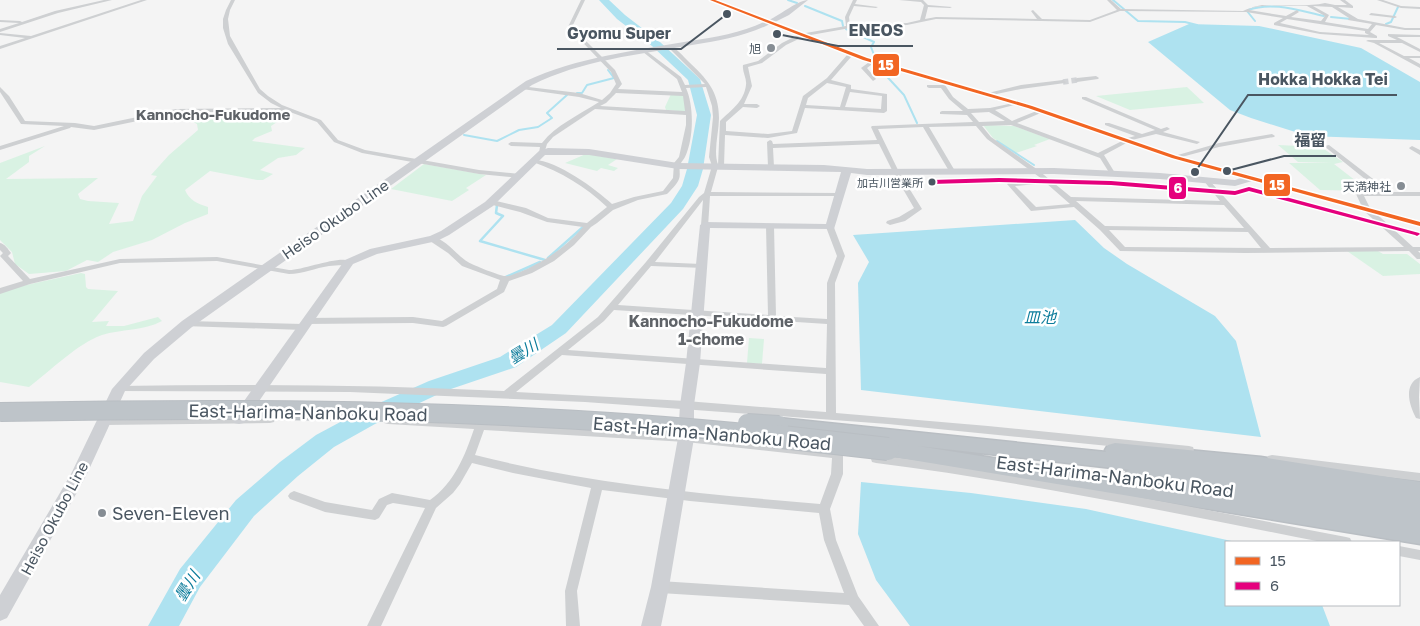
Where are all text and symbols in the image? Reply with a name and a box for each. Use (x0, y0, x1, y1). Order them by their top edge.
callout: ENEOS (838, 15, 913, 46)
callout: Gyomu Super (557, 18, 681, 49)
text: ENEOS (848, 20, 904, 40)
text: Gyomu Super (567, 23, 671, 43)
place label: 旭 (749, 41, 761, 56)
marker: 旭 (765, 42, 777, 54)
line badge: 15 (872, 53, 900, 77)
text: 15 (878, 56, 894, 73)
callout: Hokka Hokka Tei (1248, 64, 1397, 95)
text: Hokka Hokka Tei (1258, 69, 1388, 89)
district label: Kannocho-Fukudome (136, 105, 290, 123)
callout: 福留 (1284, 125, 1336, 156)
text: 福留 (1294, 130, 1326, 150)
line badge: 15 (1263, 173, 1291, 197)
street label: Heiso Okubo Line (278, 175, 392, 262)
place label: 加古川営業所 (857, 176, 924, 189)
line badge: 6 (1168, 176, 1187, 200)
text: 15 (1269, 176, 1285, 193)
marker: 加古川営業所 (927, 177, 937, 187)
text: 6 (1174, 179, 1183, 196)
place label: 天満神社 (1343, 179, 1391, 194)
marker: 天満神社 (1395, 180, 1407, 192)
water label: 皿池 (1024, 307, 1058, 327)
district label: Kannocho-Fukudome 1-chome (629, 311, 793, 349)
water label: 曇川 (504, 333, 544, 368)
street label: East-Harima-Nanboku Road (188, 399, 428, 425)
street label: East-Harima-Nanboku Road (592, 412, 832, 454)
street label: East-Harima-Nanboku Road (995, 451, 1235, 501)
street label: Heiso Okubo Line (16, 458, 92, 578)
place label: Seven-Eleven (112, 502, 230, 524)
marker: Seven-Eleven (96, 507, 108, 519)
legend (1225, 541, 1400, 606)
text: 15 (1270, 551, 1286, 569)
water label: 曇川 (170, 565, 205, 605)
text: 6 (1270, 576, 1279, 594)

